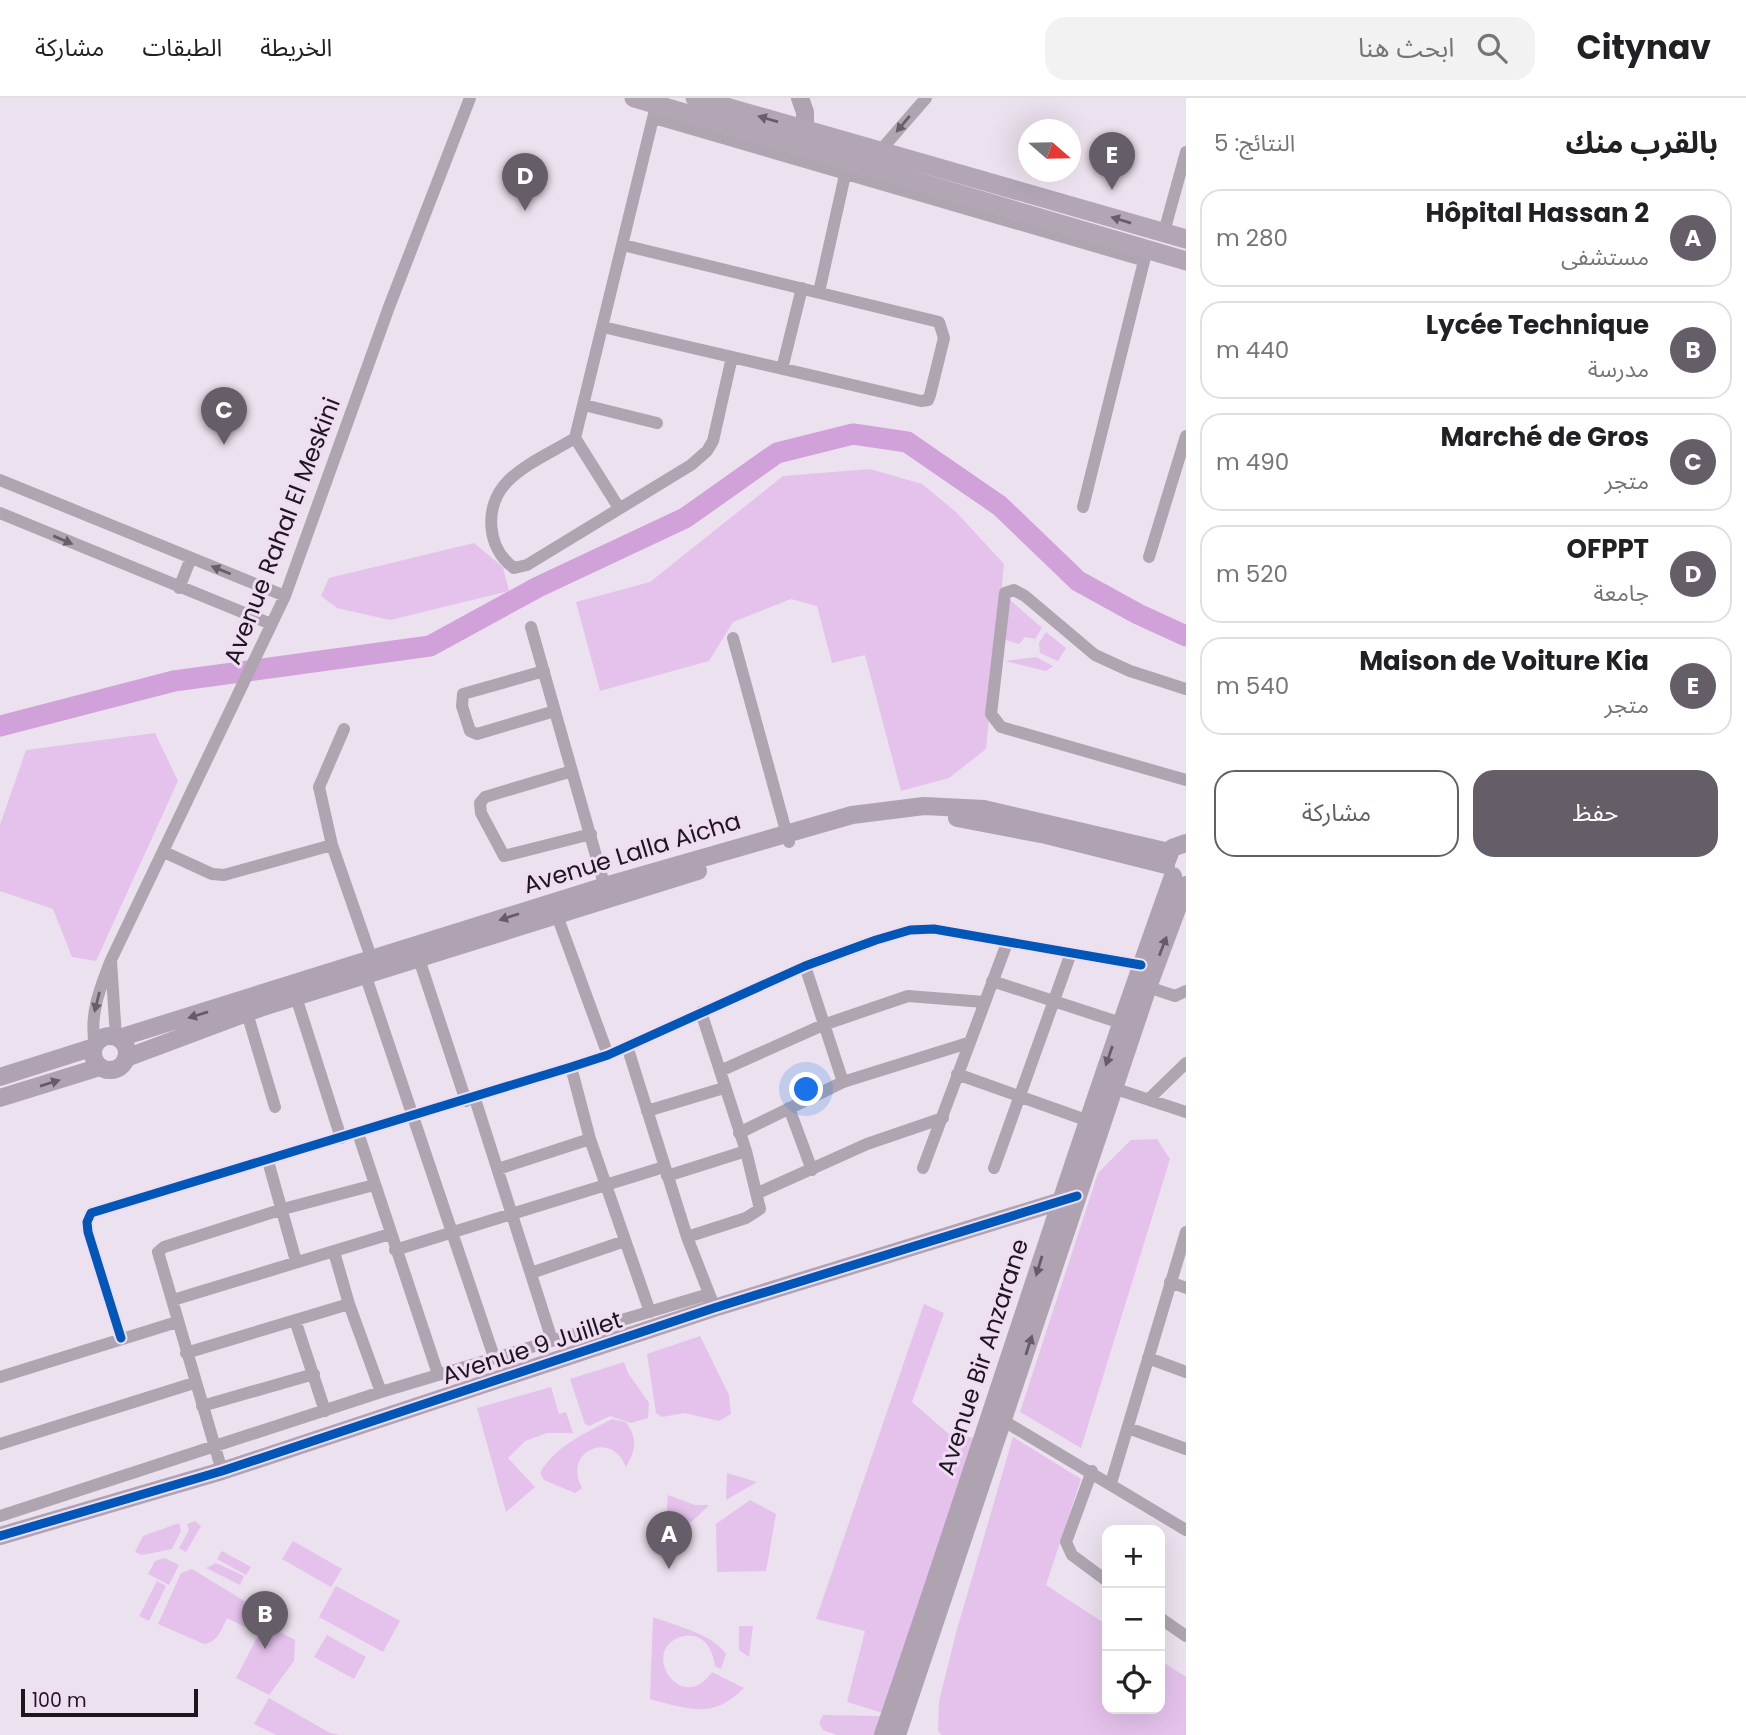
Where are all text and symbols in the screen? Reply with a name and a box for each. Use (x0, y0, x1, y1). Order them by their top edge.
search box (1045, 17, 1535, 80)
text: Citynav (1577, 24, 1711, 71)
icon: search (1473, 29, 1511, 67)
text: ابحث هنا (1358, 30, 1455, 66)
text: مشاركة (35, 31, 104, 64)
text: الطبقات (142, 31, 222, 64)
text: الخريطة (260, 31, 332, 64)
one-way arrow (757, 114, 778, 124)
one-way arrow (896, 116, 911, 133)
north arrow (1018, 119, 1081, 182)
text: بالقرب منك (1565, 121, 1718, 164)
text: النتائج: 5 (1214, 127, 1295, 159)
pin: E (1089, 132, 1135, 190)
pin: D (502, 153, 548, 211)
text: Hôpital Hassan 2 (1426, 195, 1649, 231)
one-way arrow (1110, 214, 1131, 224)
text: 280 m (1216, 222, 1288, 254)
text: A (1685, 222, 1701, 254)
text: مستشفى (1561, 241, 1649, 273)
text: Lycée Technique (1426, 307, 1649, 343)
text: 440 m (1216, 334, 1289, 366)
text: B (1685, 334, 1701, 366)
text: مدرسة (1588, 353, 1649, 385)
pin: C (201, 387, 247, 445)
street label: Avenue Rahal El Meskini (215, 393, 348, 669)
text: Marché de Gros (1440, 419, 1649, 455)
text: 490 m (1216, 446, 1289, 478)
text: C (1684, 446, 1702, 478)
text: متجر (1605, 465, 1649, 497)
text: OFPPT (1567, 531, 1649, 567)
one-way arrow (52, 535, 73, 546)
text: 520 m (1216, 558, 1288, 590)
text: D (1685, 558, 1701, 590)
one-way arrow (211, 565, 232, 576)
text: جامعة (1594, 577, 1649, 609)
text: Maison de Voiture Kia (1359, 643, 1649, 679)
text: 540 m (1216, 670, 1289, 702)
text: E (1687, 670, 1699, 702)
text: متجر (1605, 689, 1649, 721)
button: مشاركة (1214, 770, 1459, 857)
button: حفظ (1473, 770, 1718, 857)
street label: Avenue Lalla Aicha (519, 804, 745, 901)
one-way arrow (498, 912, 519, 922)
one-way arrow (1158, 936, 1169, 957)
one-way arrow (91, 991, 102, 1013)
one-way arrow (188, 1010, 209, 1021)
one-way arrow (1103, 1045, 1114, 1066)
your location (789, 1072, 823, 1106)
one-way arrow (40, 1077, 61, 1087)
street label: Avenue Bir Anzarane (929, 1234, 1036, 1479)
one-way arrow (1033, 1256, 1043, 1277)
street label: Avenue 9 Juillet (438, 1303, 626, 1392)
one-way arrow (1024, 1335, 1034, 1356)
pin: A (646, 1511, 692, 1569)
map controls (1102, 1525, 1165, 1714)
button: + (1102, 1525, 1165, 1588)
button: − (1102, 1588, 1165, 1651)
pin: B (242, 1591, 288, 1649)
button: locate (1102, 1651, 1165, 1714)
scale bar (21, 1686, 198, 1718)
text: 100 m (32, 1687, 87, 1714)

